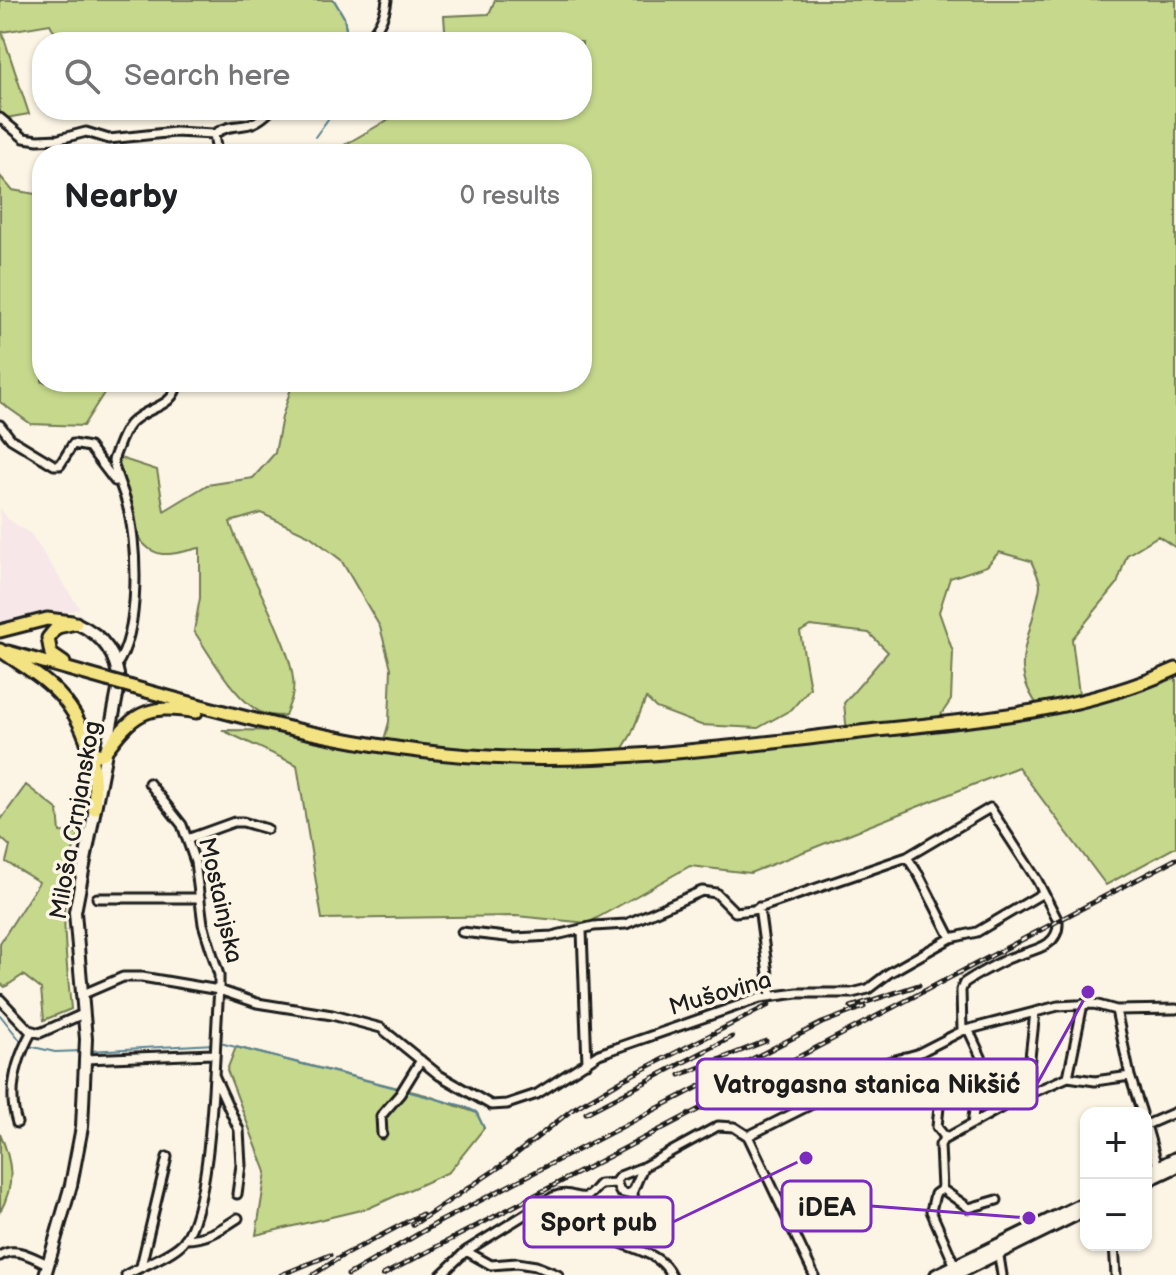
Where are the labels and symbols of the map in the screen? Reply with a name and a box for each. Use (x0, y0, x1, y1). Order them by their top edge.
street label: Miloša Crnjanskog (44, 718, 107, 922)
street label: Mostainjska (192, 834, 249, 966)
street label: Mušovina (666, 965, 775, 1022)
callout: Vatrogasna stanica Nikšić (697, 1059, 1037, 1109)
text: Vatrogasna stanica Nikšić (713, 1070, 1021, 1101)
callout: iDEA (782, 1181, 871, 1231)
text: iDEA (798, 1193, 856, 1224)
callout: Sport pub (524, 1197, 673, 1247)
text: Sport pub (541, 1208, 657, 1239)

